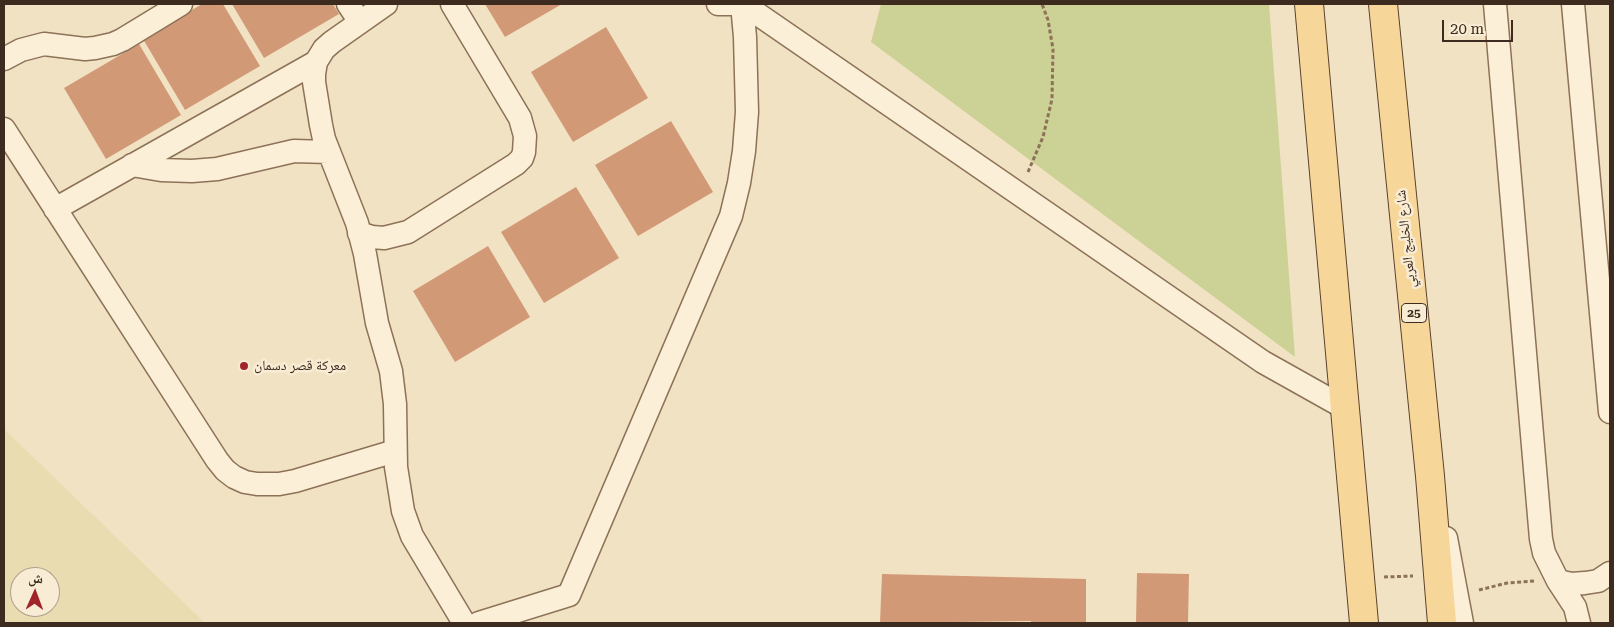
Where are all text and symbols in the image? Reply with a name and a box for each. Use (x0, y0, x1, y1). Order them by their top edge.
scale bar (1444, 10, 1515, 42)
text: 20 m (1450, 20, 1484, 38)
street label: شارع الخليج العربي (1393, 189, 1419, 289)
road number: 25 (1402, 304, 1426, 322)
place label: معركة قصر دسمان (254, 358, 346, 374)
marker: معركة قصر دسمان (238, 360, 250, 372)
north arrow (10, 567, 60, 617)
text: ش (28, 570, 43, 586)

